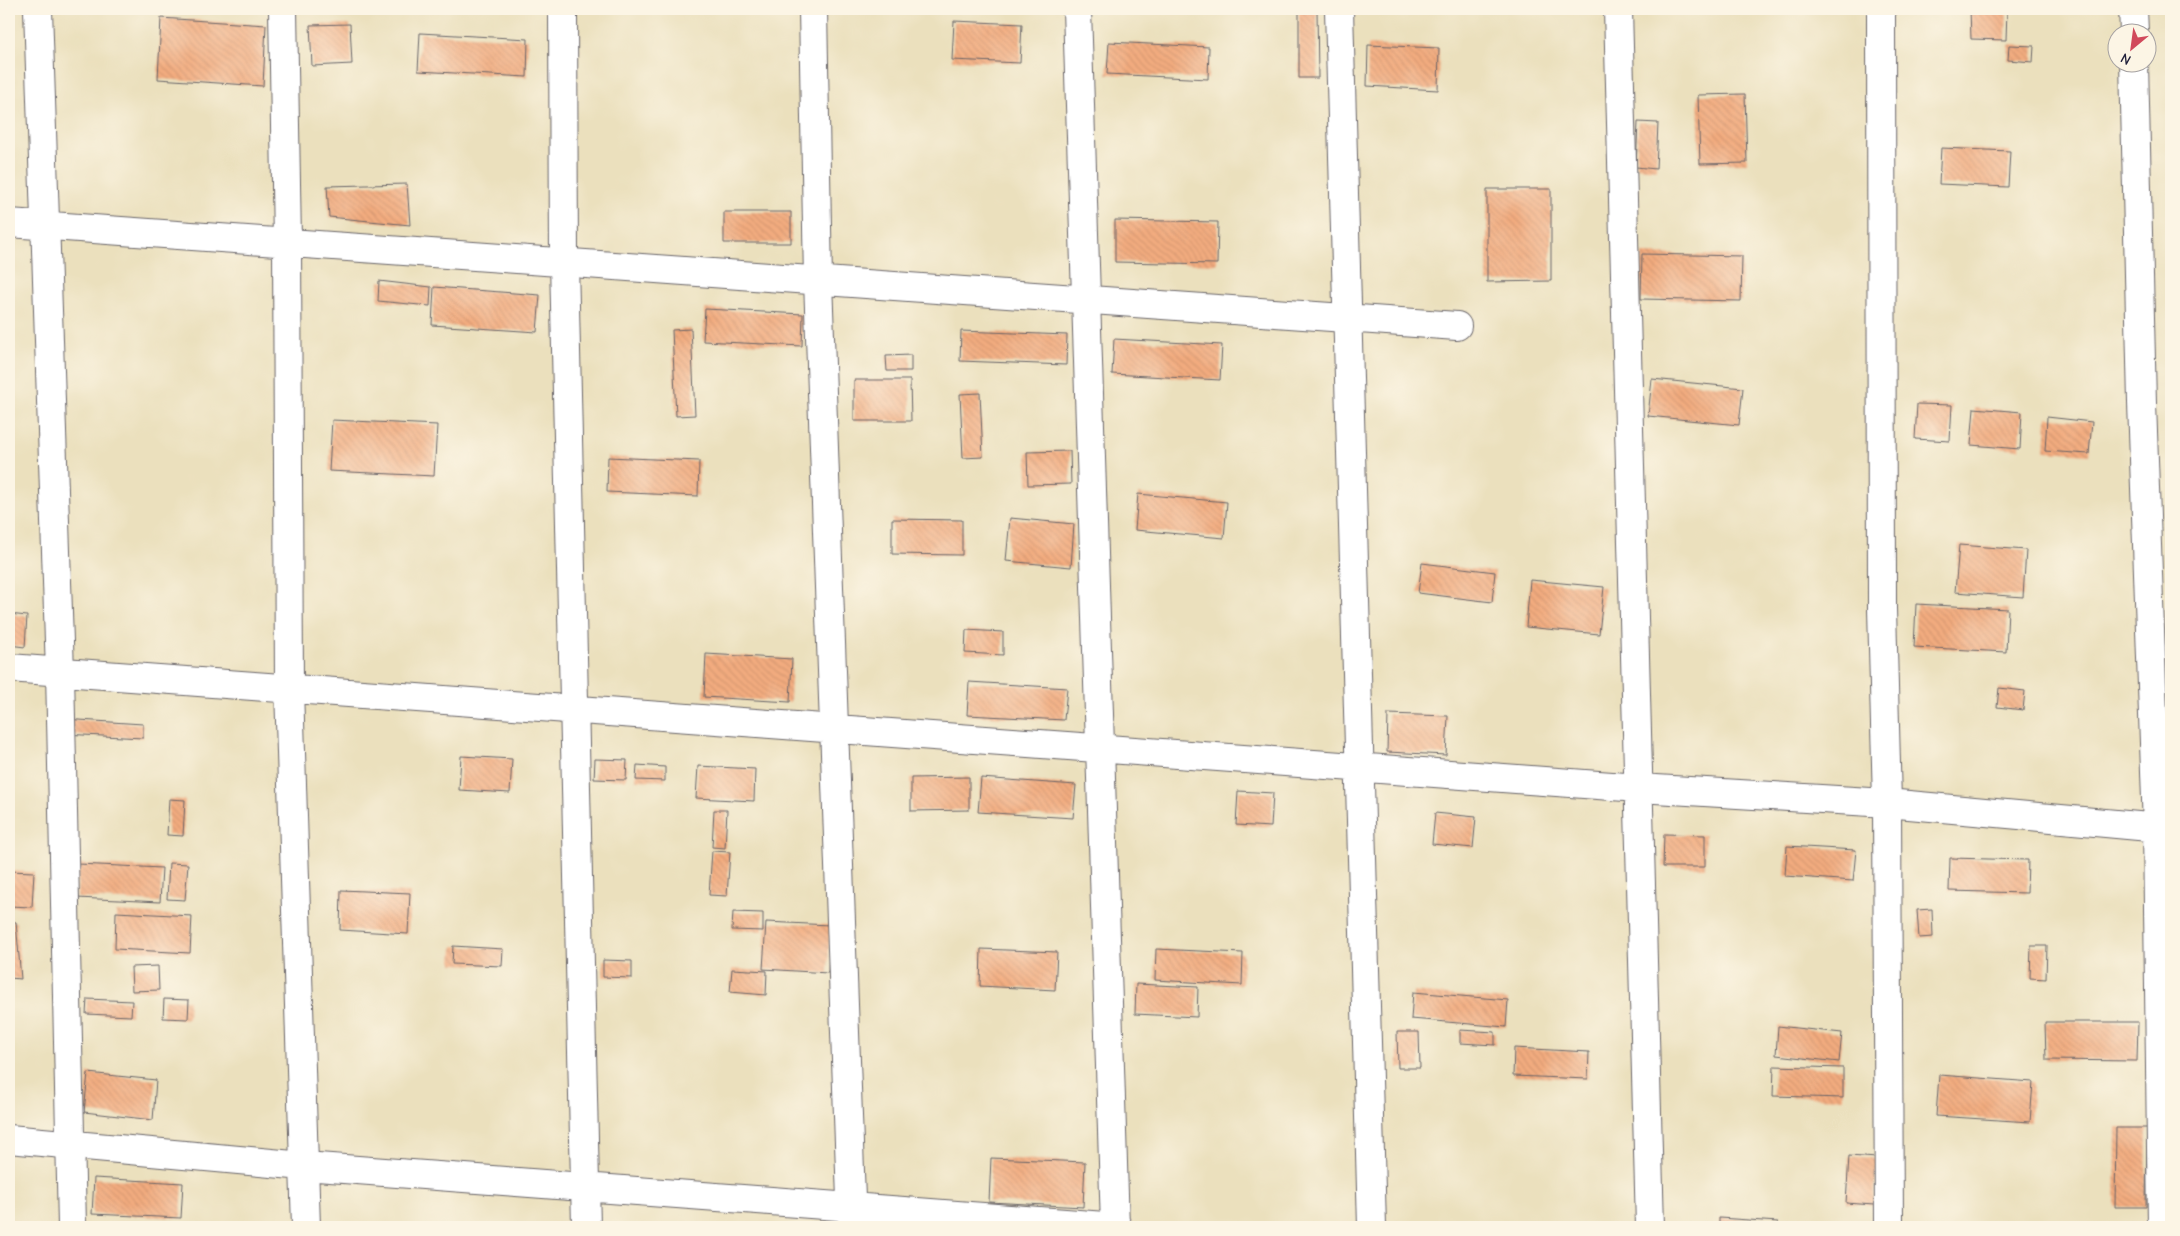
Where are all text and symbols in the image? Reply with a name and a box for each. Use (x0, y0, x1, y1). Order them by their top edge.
north arrow (2108, 22, 2158, 72)
text: N (2118, 49, 2134, 69)

